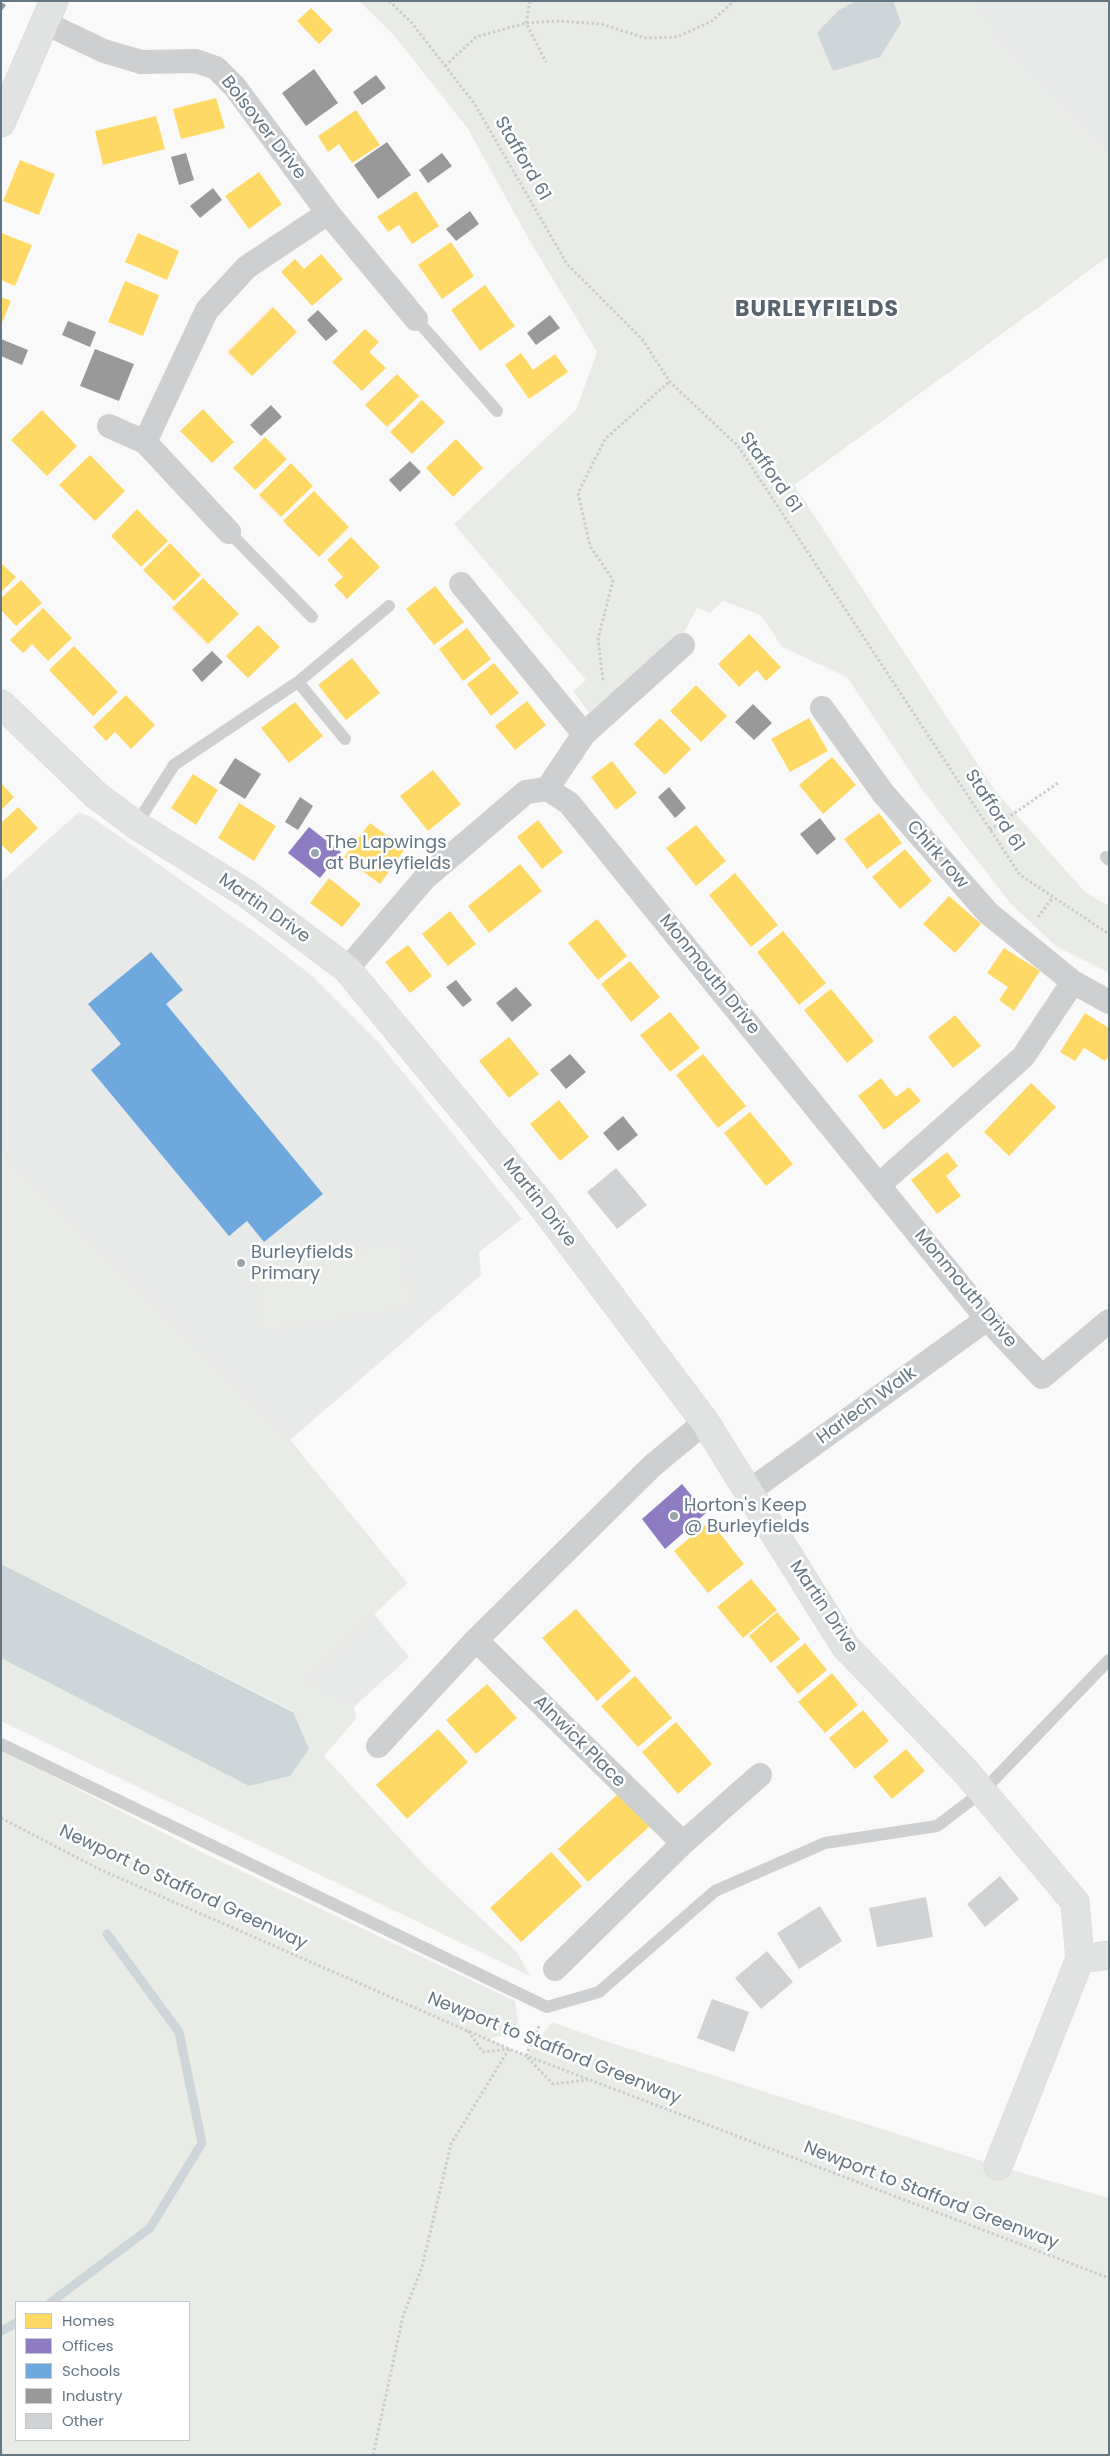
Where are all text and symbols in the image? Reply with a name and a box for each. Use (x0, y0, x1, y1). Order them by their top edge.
street label: Bolsover Drive (216, 72, 310, 184)
street label: Stafford 61 (489, 113, 555, 205)
district label: BURLEYFIELDS (734, 297, 900, 323)
street label: Stafford 61 (734, 428, 806, 518)
street label: Stafford 61 (959, 766, 1029, 856)
street label: Chirk row (901, 816, 973, 894)
place label: The Lapwings at Burleyfields (325, 832, 451, 874)
marker: The Lapwings at Burleyfields (309, 847, 321, 859)
street label: Martin Drive (214, 870, 314, 948)
street label: Monmouth Drive (654, 911, 764, 1039)
street label: Martin Drive (498, 1154, 580, 1252)
street label: Monmouth Drive (909, 1225, 1021, 1353)
place label: Burleyfields Primary (251, 1242, 353, 1284)
marker: Burleyfields Primary (235, 1257, 247, 1269)
street label: Harlech Walk (813, 1363, 921, 1449)
place label: Horton's Keep @ Burleyfields (684, 1495, 810, 1538)
marker: Horton's Keep @ Burleyfields (668, 1510, 680, 1522)
street label: Martin Drive (784, 1557, 862, 1657)
street label: Alnwick Place (528, 1691, 630, 1793)
street label: Newport to Stafford Greenway (56, 1821, 310, 1955)
street label: Newport to Stafford Greenway (424, 1988, 684, 2110)
street label: Newport to Stafford Greenway (801, 2137, 1061, 2255)
legend (15, 2301, 190, 2441)
text: Homes (62, 2310, 115, 2331)
text: Offices (62, 2335, 114, 2356)
text: Schools (62, 2360, 120, 2381)
text: Industry (62, 2385, 122, 2406)
text: Other (62, 2410, 104, 2431)

